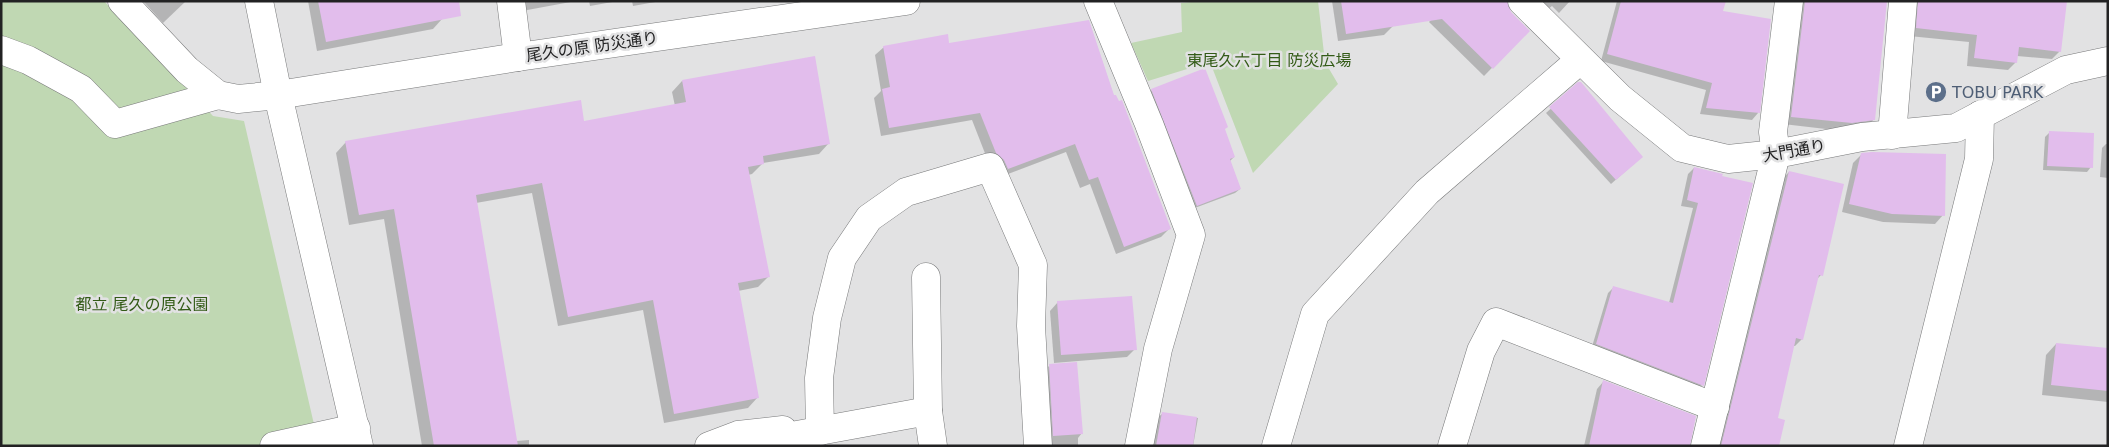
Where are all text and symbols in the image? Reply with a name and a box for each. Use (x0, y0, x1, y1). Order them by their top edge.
street label: 尾久の原 防災通り (525, 28, 659, 65)
park label: 東尾久六丁目 防災広場 (1186, 51, 1352, 70)
parking icon: TOBU PARK (1924, 80, 1948, 104)
place label: TOBU PARK (1951, 83, 2044, 102)
street label: 大門通り (1761, 136, 1827, 165)
park label: 都立 尾久の原公園 (75, 295, 209, 314)

